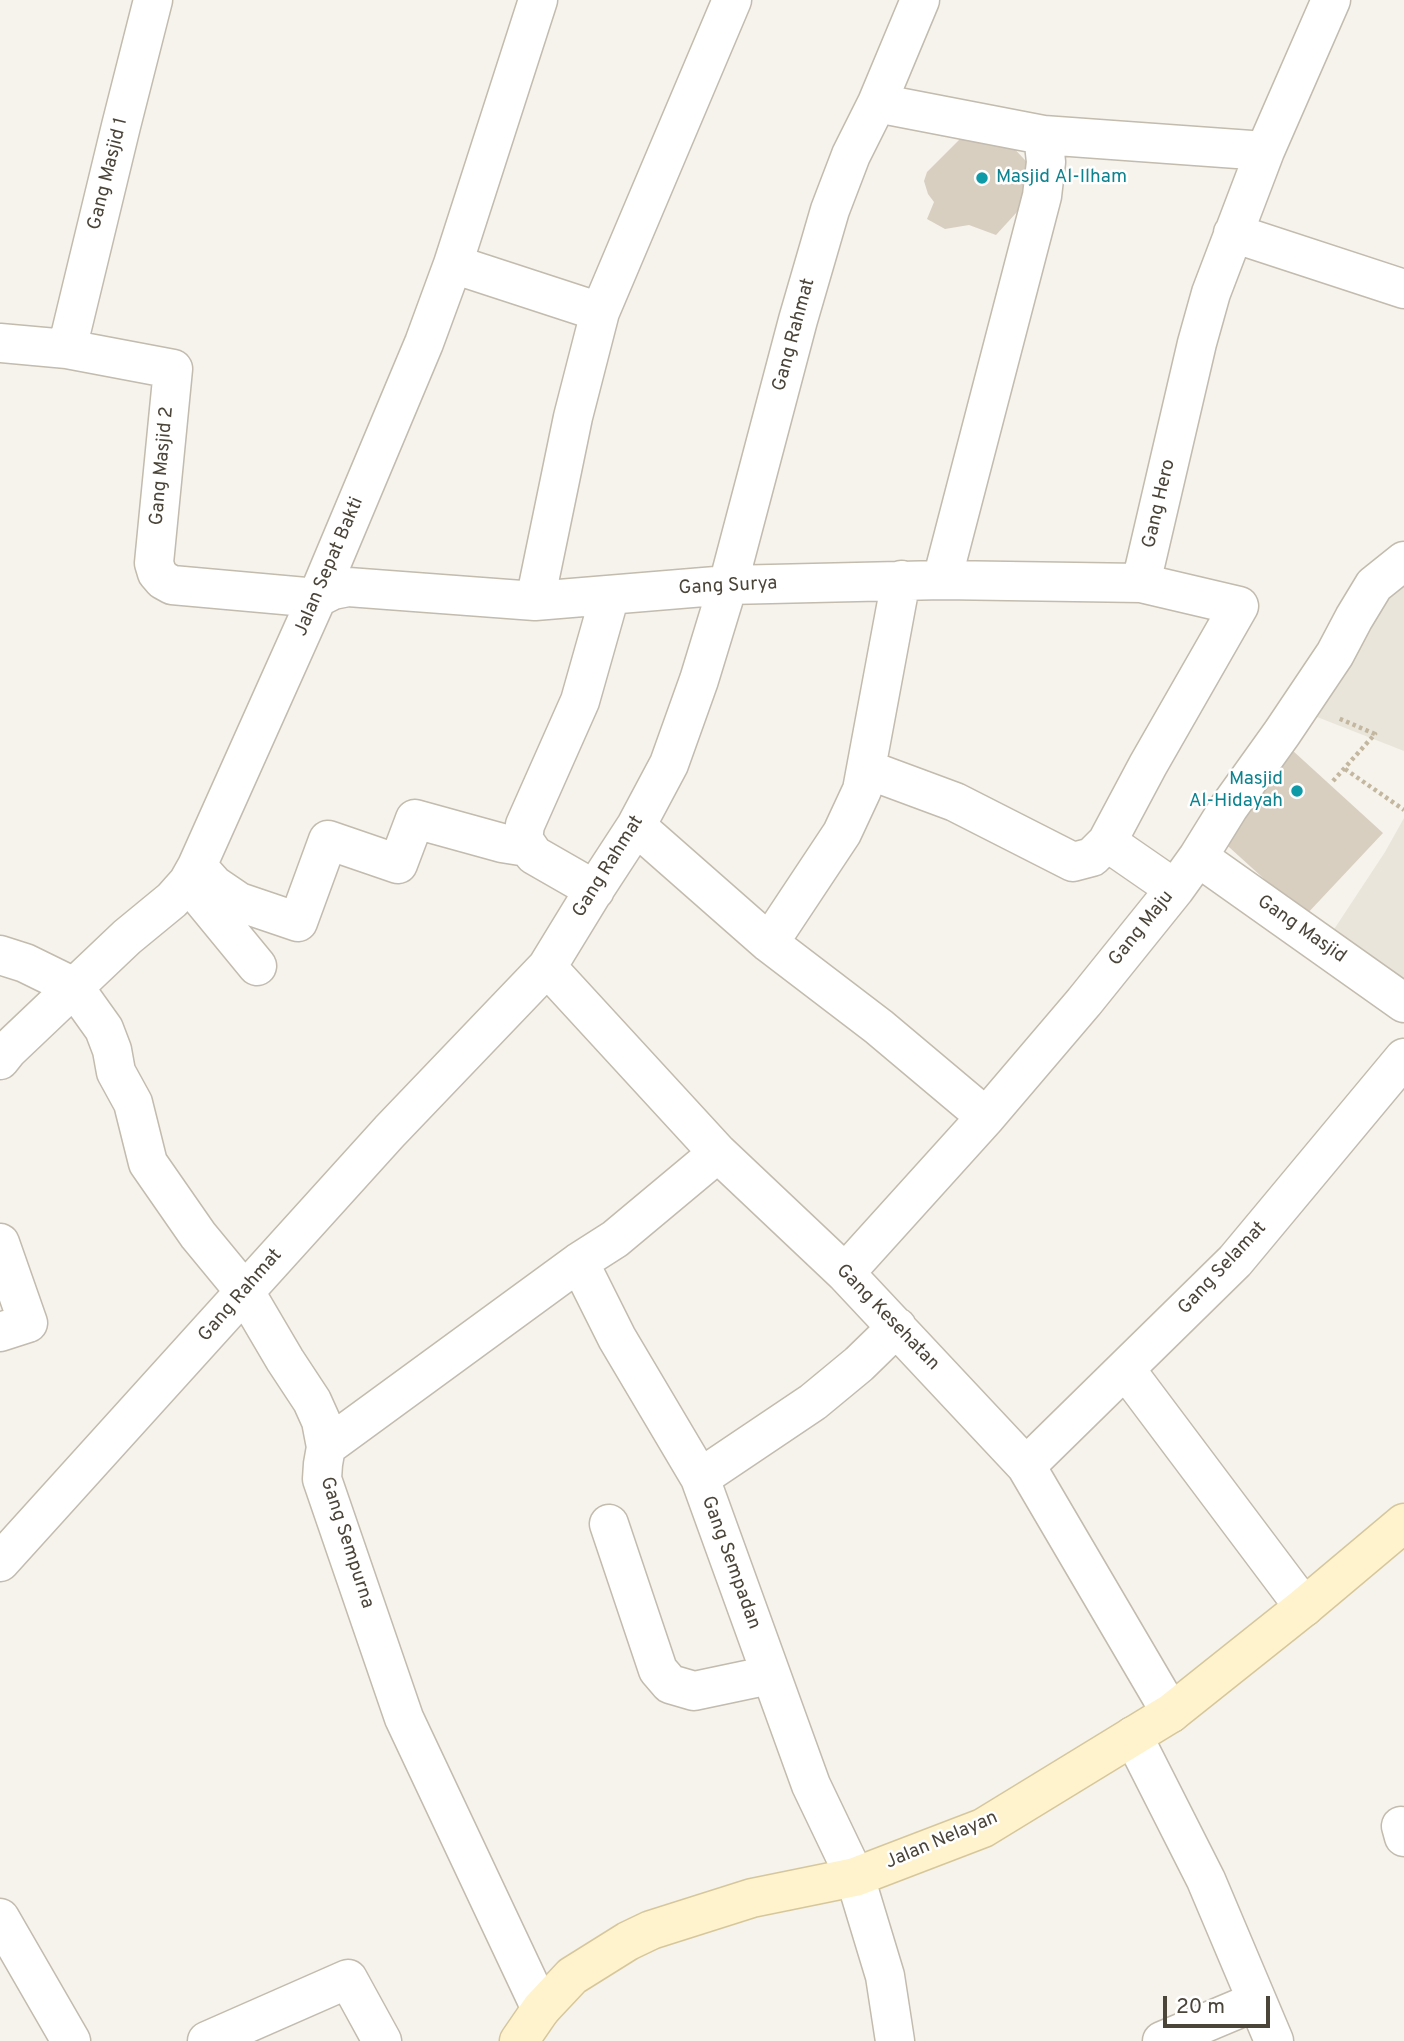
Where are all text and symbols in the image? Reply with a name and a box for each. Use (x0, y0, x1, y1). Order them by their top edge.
street label: Gang Masjid 1 (84, 115, 134, 233)
place label: Masjid Al-Ilham (996, 167, 1127, 189)
marker: Masjid Al-Ilham (974, 170, 990, 186)
street label: Gang Rahmat (769, 276, 821, 394)
street label: Gang Masjid 2 (146, 405, 180, 527)
street label: Gang Hero (1139, 457, 1181, 551)
street label: Jalan Sepat Bakti (290, 494, 370, 640)
street label: Gang Surya (678, 573, 778, 601)
place label: Masjid Al-Hidayah (1189, 769, 1283, 813)
marker: Masjid Al-Hidayah (1289, 783, 1305, 799)
street label: Gang Rahmat (569, 812, 649, 922)
street label: Gang Maju (1105, 887, 1179, 971)
street label: Gang Masjid (1252, 891, 1350, 969)
street label: Gang Selamat (1174, 1218, 1272, 1320)
street label: Gang Rahmat (194, 1245, 288, 1347)
street label: Gang Kesehatan (831, 1260, 943, 1376)
street label: Gang Sempurna (314, 1474, 378, 1612)
street label: Gang Sempadan (695, 1493, 765, 1633)
street label: Jalan Nelayan (882, 1807, 1002, 1875)
scale bar (1166, 1982, 1273, 2026)
text: 20 m (1176, 1994, 1225, 2021)

